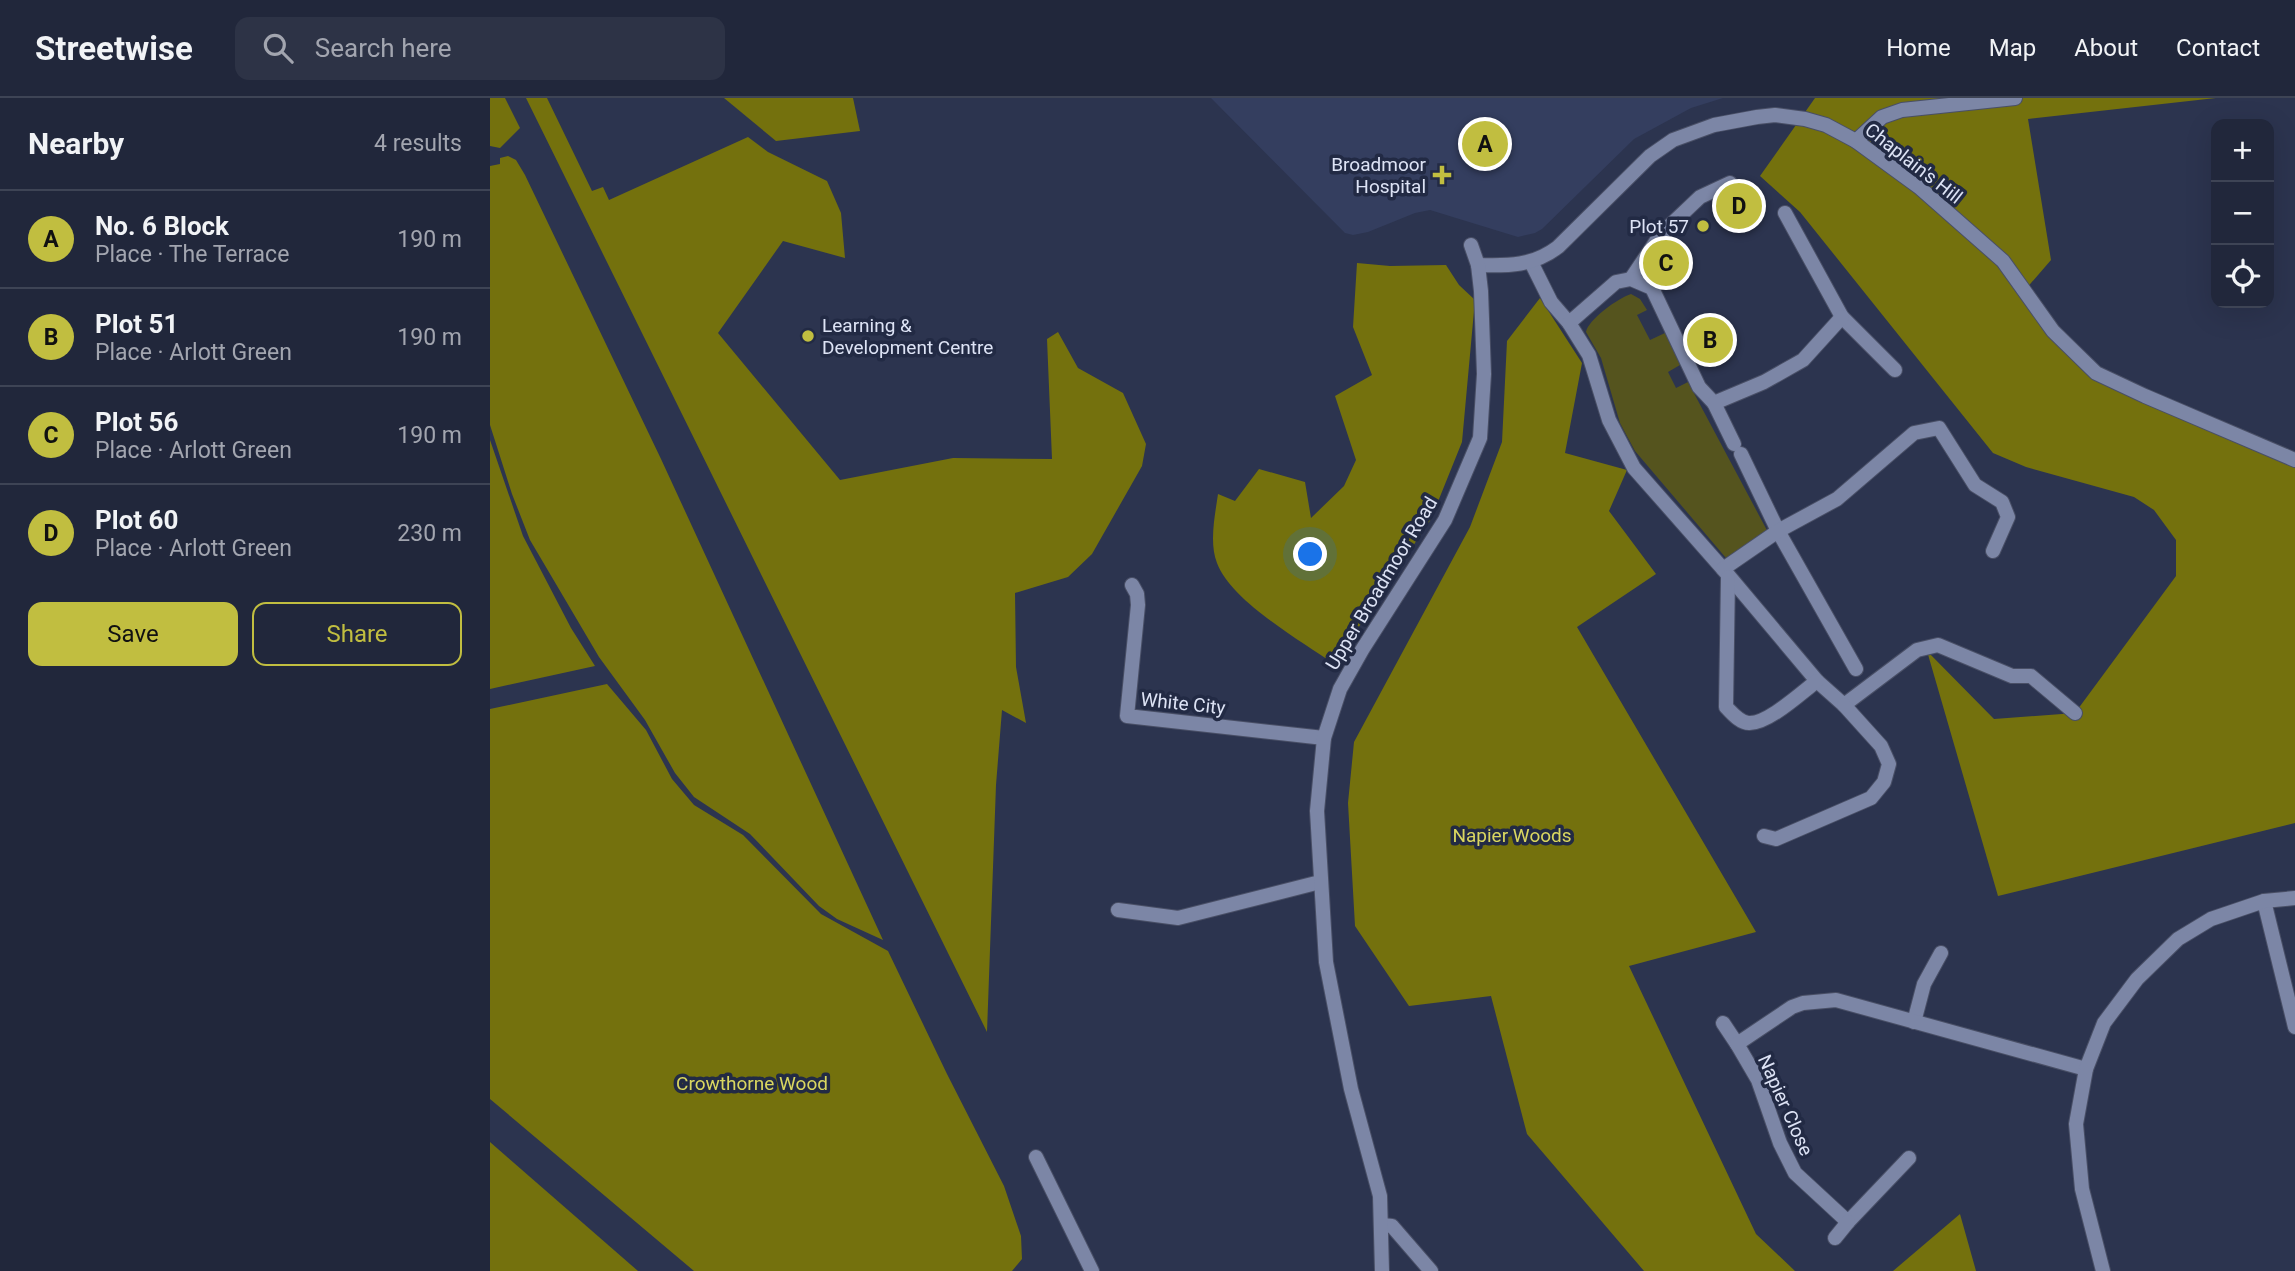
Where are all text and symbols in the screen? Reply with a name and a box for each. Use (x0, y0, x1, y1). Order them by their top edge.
search box (235, 17, 725, 80)
text: Streetwise (35, 29, 193, 68)
icon: search (259, 29, 297, 67)
text: Search here (315, 33, 452, 63)
text: Home (1886, 34, 1951, 62)
text: Map (1989, 34, 2036, 62)
text: About (2074, 34, 2138, 62)
text: Contact (2176, 34, 2260, 62)
pin: A (1462, 118, 1508, 170)
street label: Chaplain's Hill (1860, 118, 1967, 209)
map controls (2211, 119, 2274, 308)
button: + (2211, 119, 2274, 182)
text: Nearby (28, 126, 124, 161)
text: 4 results (374, 130, 462, 157)
place label: Broadmoor Hospital (1331, 153, 1427, 198)
marker: Broadmoor Hospital (1432, 165, 1452, 185)
pin: D (1716, 180, 1762, 232)
button: − (2211, 182, 2274, 245)
text: No. 6 Block (95, 211, 229, 241)
place label: Plot 57 (1629, 215, 1689, 238)
marker: Plot 57 (1695, 218, 1711, 234)
text: A (43, 226, 59, 253)
text: 190 m (397, 226, 462, 253)
pin: C (1643, 237, 1689, 289)
text: Place · The Terrace (95, 241, 289, 268)
button: locate (2211, 245, 2274, 308)
text: Plot 51 (95, 309, 178, 339)
place label: Learning & Development Centre (822, 314, 993, 359)
pin: B (1687, 314, 1733, 366)
text: B (44, 324, 58, 351)
text: 190 m (397, 324, 462, 351)
marker: Learning & Development Centre (800, 328, 816, 344)
text: Place · Arlott Green (95, 339, 292, 366)
text: Plot 56 (95, 407, 178, 437)
text: C (43, 422, 59, 449)
text: 190 m (397, 422, 462, 449)
text: Place · Arlott Green (95, 437, 292, 464)
street label: Upper Broadmoor Road (1321, 492, 1442, 674)
text: Plot 60 (95, 505, 178, 535)
text: D (44, 520, 58, 547)
text: 230 m (397, 520, 462, 547)
text: Place · Arlott Green (95, 535, 292, 562)
your location (1293, 537, 1327, 571)
button: Save (28, 602, 238, 666)
button: Share (252, 602, 462, 666)
street label: White City (1139, 688, 1226, 719)
park label: Napier Woods (1452, 824, 1572, 847)
street label: Napier Close (1753, 1051, 1818, 1159)
park label: Crowthorne Wood (676, 1072, 828, 1095)

